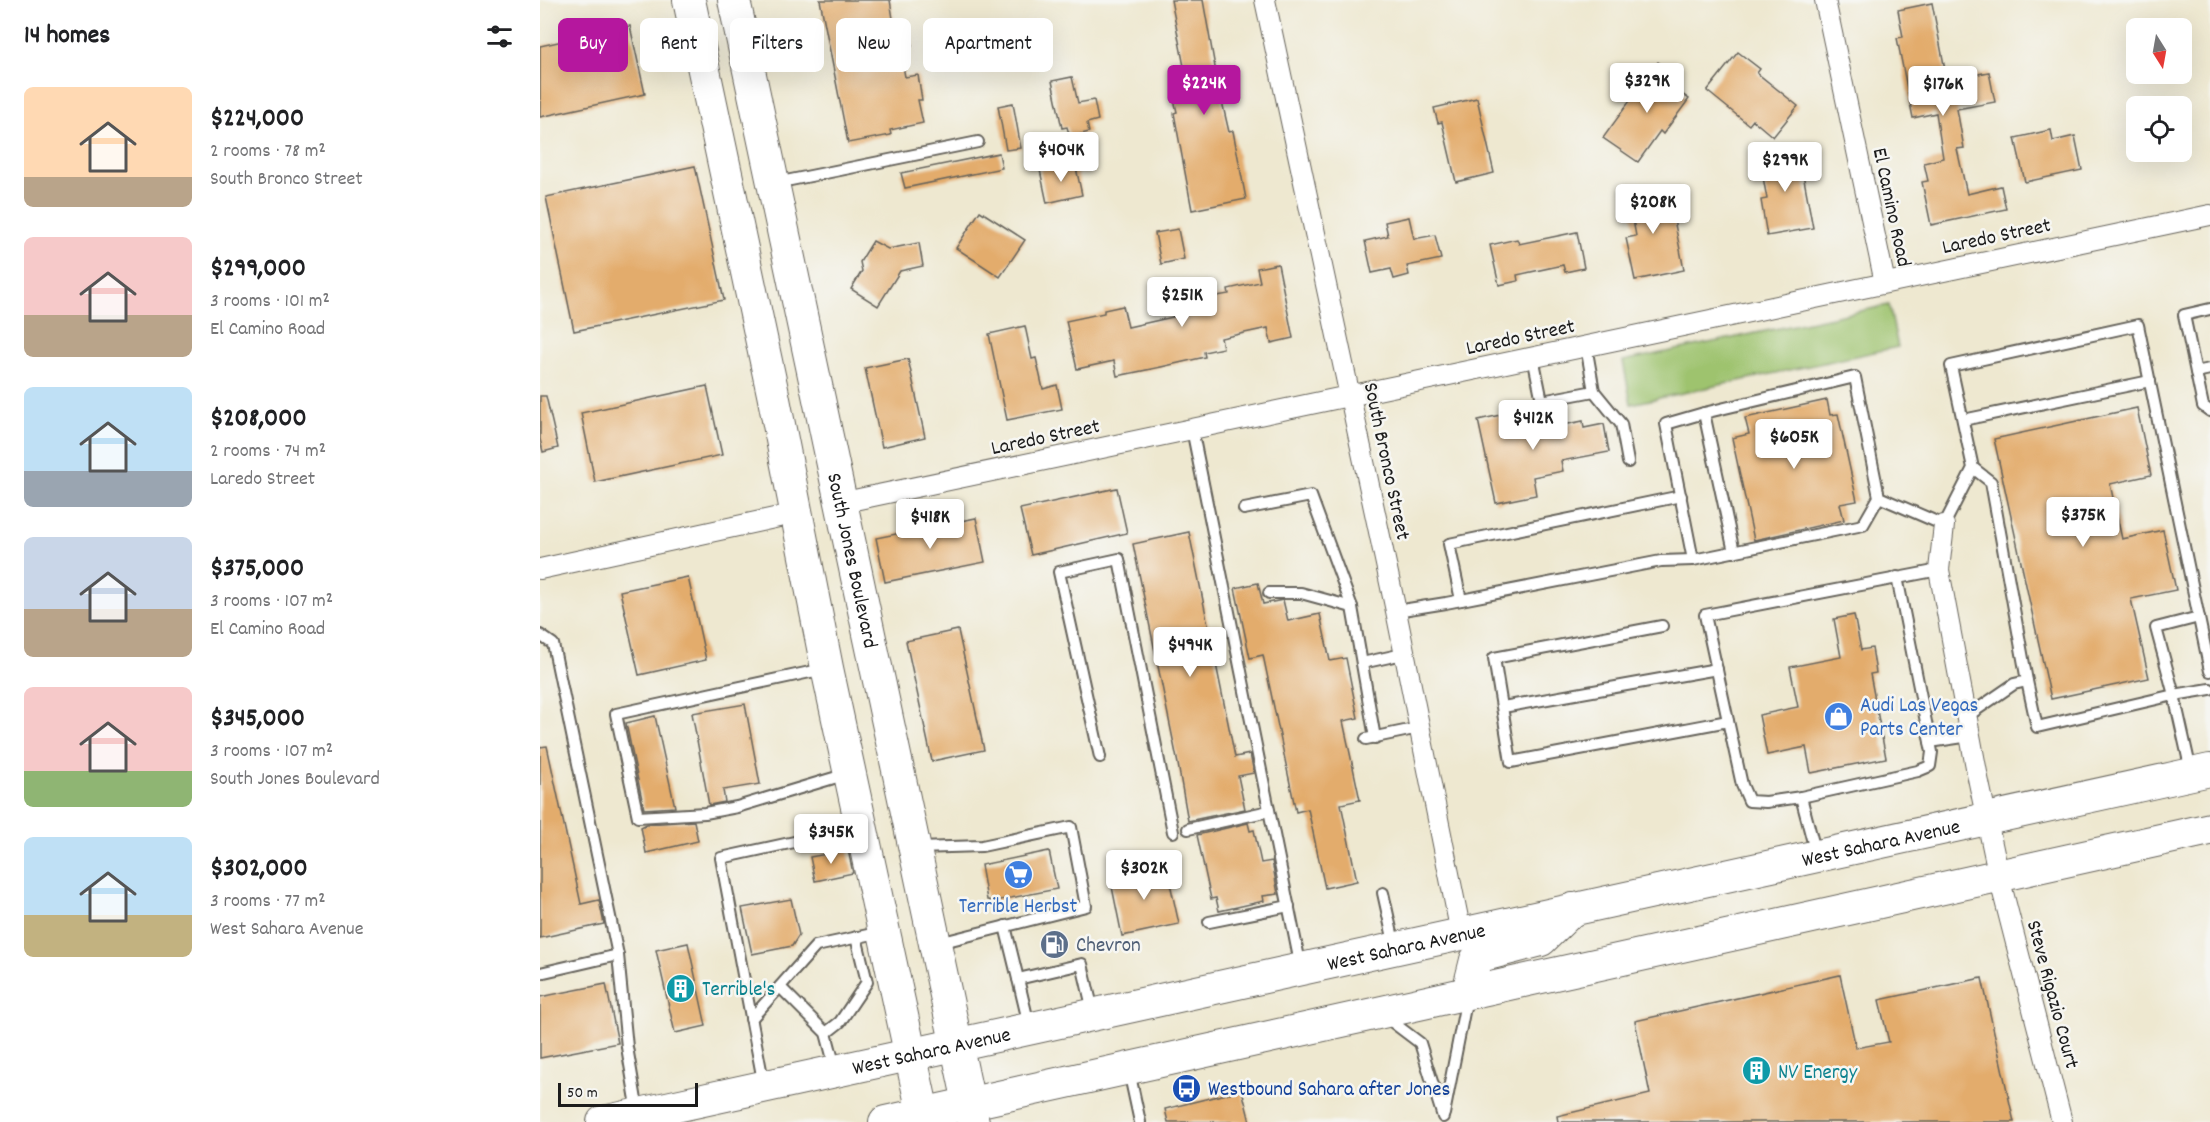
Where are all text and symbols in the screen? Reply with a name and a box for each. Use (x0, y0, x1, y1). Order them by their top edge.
text: 14 homes (24, 18, 110, 55)
chip: Buy (558, 18, 628, 72)
chip: Rent (640, 18, 718, 72)
chip: Filters (730, 18, 824, 72)
chip: New (836, 18, 911, 72)
chip: Apartment (923, 18, 1053, 72)
north arrow (2126, 18, 2192, 84)
map controls (2126, 18, 2192, 162)
icon: filters (483, 20, 516, 53)
pin: $329K (1605, 63, 1689, 114)
pin: $224K (1162, 65, 1246, 116)
pin: $176K (1901, 66, 1985, 117)
text: $329K (1624, 68, 1670, 96)
text: $224K (1181, 70, 1227, 98)
text: $176K (1922, 71, 1964, 99)
button: locate (2126, 96, 2192, 162)
text: $224,000 (210, 101, 304, 138)
icon: home (72, 111, 144, 183)
pin: $404K (1019, 132, 1103, 183)
text: $404K (1038, 137, 1084, 165)
text: 2 rooms · 78 m² (210, 138, 326, 166)
pin: $299K (1743, 142, 1827, 193)
street label: El Camino Road (1863, 145, 1917, 270)
text: $299K (1762, 147, 1808, 175)
text: South Bronco Street (210, 166, 363, 194)
pin: $208K (1611, 184, 1695, 235)
text: $208K (1629, 189, 1677, 217)
street label: Laredo Street (1939, 212, 2054, 264)
text: $299,000 (210, 251, 306, 288)
icon: home (72, 261, 144, 333)
pin: $251K (1140, 277, 1224, 328)
text: $251K (1161, 282, 1203, 310)
text: 3 rooms · 101 m² (210, 288, 330, 316)
street label: Laredo Street (1463, 313, 1578, 365)
text: El Camino Road (210, 316, 325, 344)
street label: South Bronco Street (1354, 380, 1416, 543)
pin: $412K (1491, 400, 1575, 451)
text: $208,000 (210, 401, 307, 438)
text: $412K (1513, 405, 1553, 433)
icon: home (72, 411, 144, 483)
street label: Laredo Street (988, 413, 1103, 465)
pin: $605K (1752, 419, 1836, 470)
text: $605K (1769, 424, 1819, 452)
text: 2 rooms · 74 m² (210, 438, 326, 466)
text: Laredo Street (210, 466, 315, 494)
street label: South Jones Boulevard (817, 471, 884, 651)
pin: $375K (2041, 497, 2125, 548)
pin: $418K (888, 499, 972, 550)
text: $375K (2060, 502, 2106, 530)
text: $418K (910, 504, 950, 532)
text: $375,000 (210, 551, 304, 588)
icon: home (72, 561, 144, 633)
text: 3 rooms · 107 m² (210, 588, 333, 616)
text: El Camino Road (210, 616, 325, 644)
pin: $494K (1148, 627, 1232, 678)
text: $494K (1167, 632, 1213, 660)
place label: Audi Las Vegas Parts Center (1860, 692, 1978, 746)
shop icon: Audi Las Vegas Parts Center (1823, 700, 1855, 732)
text: $345,000 (210, 701, 305, 738)
icon: home (72, 711, 144, 783)
text: 3 rooms · 107 m² (210, 738, 333, 766)
text: South Jones Boulevard (210, 766, 380, 794)
street label: West Sahara Avenue (1799, 813, 1963, 877)
pin: $345K (789, 814, 873, 865)
text: $345K (808, 819, 854, 847)
pin: $302K (1102, 850, 1186, 901)
text: $302,000 (210, 851, 308, 888)
text: $302K (1120, 855, 1168, 883)
supermarket icon: Terrible Herbst (1002, 858, 1034, 890)
icon: home (72, 861, 144, 933)
text: 3 rooms · 77 m² (210, 888, 326, 916)
place label: Terrible Herbst (959, 893, 1078, 923)
text: West Sahara Avenue (210, 916, 364, 944)
street label: West Sahara Avenue (1325, 917, 1489, 981)
street label: Steve Rigazio Court (2017, 917, 2085, 1073)
fuel station icon: Chevron (1039, 928, 1071, 960)
place label: Chevron (1076, 932, 1141, 962)
building icon: Terrible's (665, 972, 697, 1004)
place label: Terrible's (702, 976, 775, 1006)
street label: West Sahara Avenue (850, 1021, 1014, 1085)
building icon: NV Energy (1741, 1055, 1773, 1087)
place label: NV Energy (1778, 1059, 1858, 1089)
bus stop icon: Westbound Sahara after Jones (1171, 1072, 1203, 1104)
place label: Westbound Sahara after Jones (1208, 1076, 1450, 1106)
scale bar (558, 1080, 698, 1108)
text: 50 m (567, 1082, 598, 1105)

